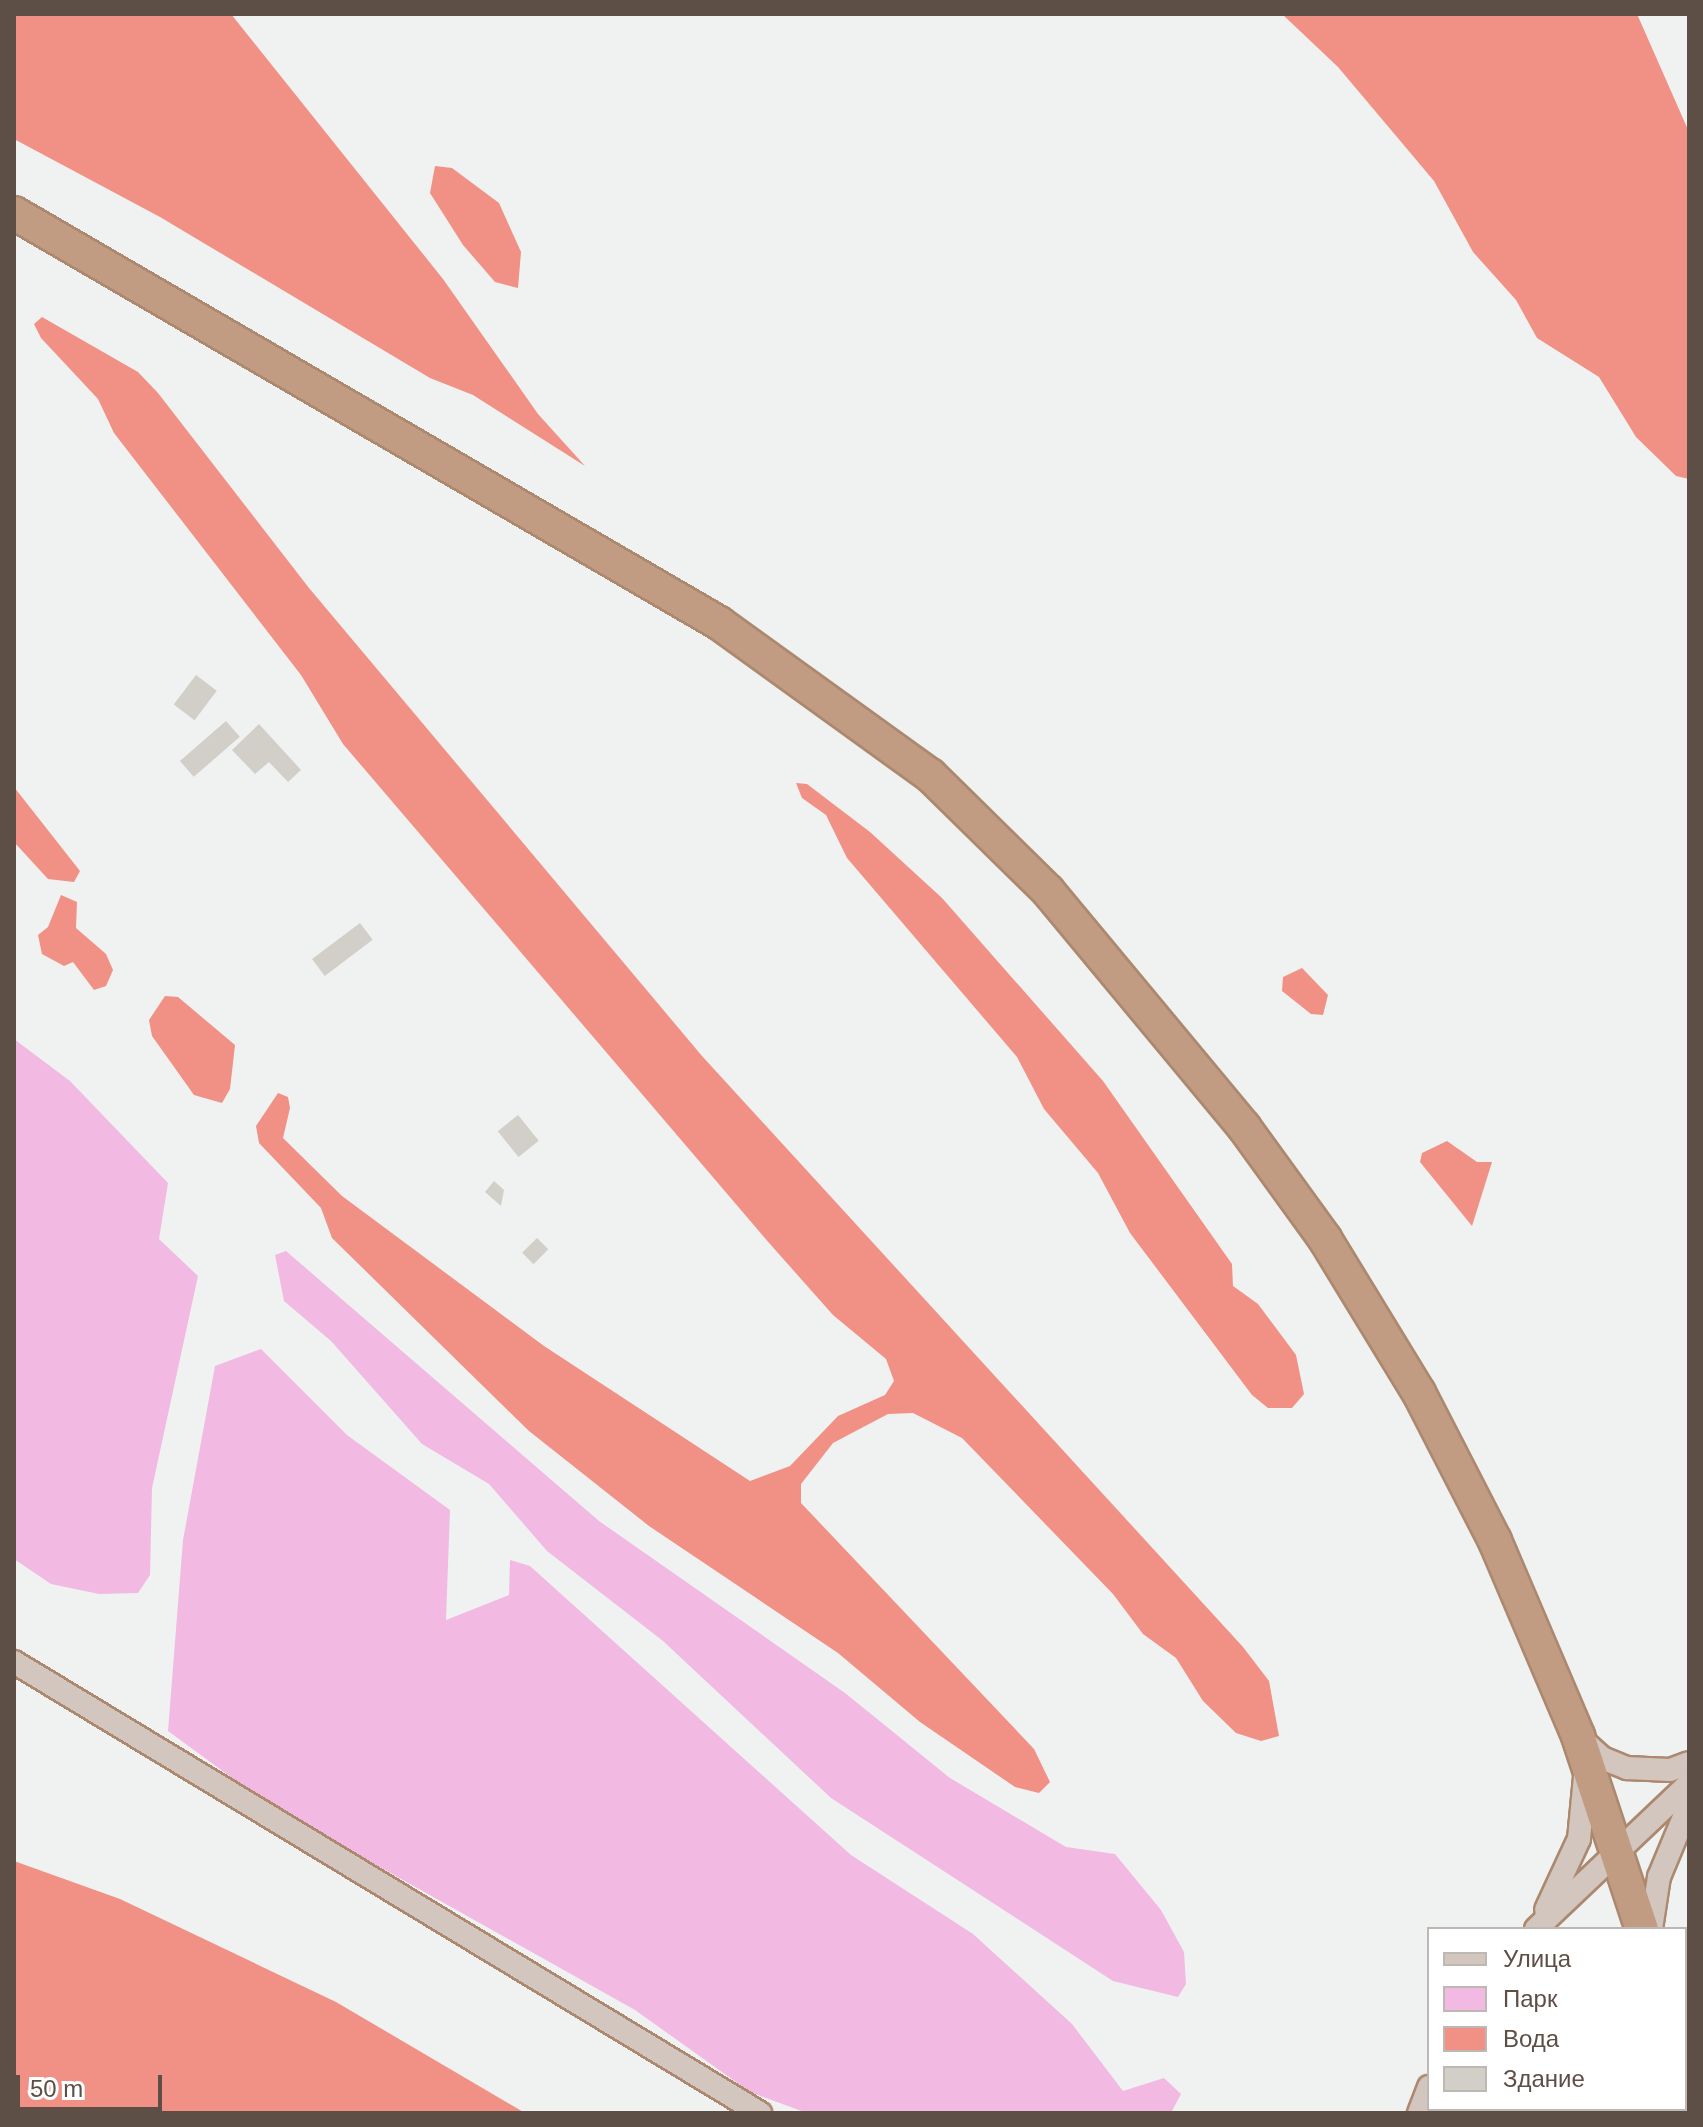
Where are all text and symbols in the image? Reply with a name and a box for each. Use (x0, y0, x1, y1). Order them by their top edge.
legend (1427, 1927, 1687, 2111)
text: Улица (1503, 1945, 1571, 1972)
text: Парк (1503, 1985, 1557, 2012)
text: Вода (1503, 2025, 1559, 2052)
scale bar (20, 2059, 166, 2109)
text: Здание (1503, 2065, 1585, 2092)
text: 50 m (30, 2075, 83, 2102)

